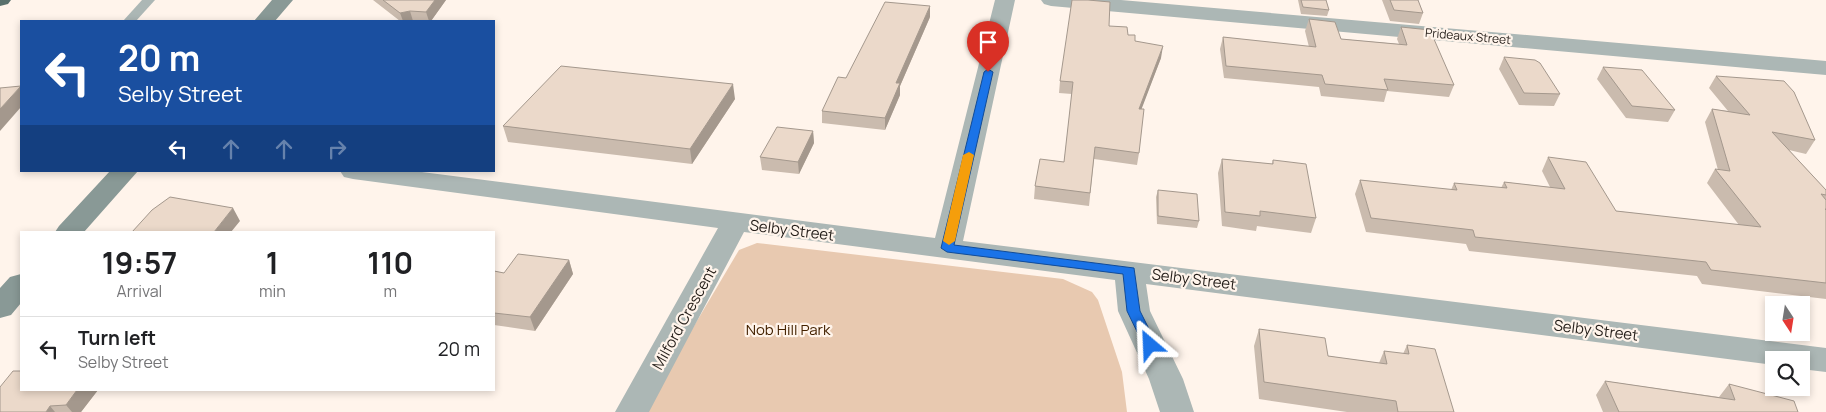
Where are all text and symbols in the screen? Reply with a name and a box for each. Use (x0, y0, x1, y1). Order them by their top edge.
pin (967, 21, 1009, 72)
street label: Prideaux Street (1424, 24, 1512, 48)
icon: arrive (974, 28, 1002, 56)
text: 20 m (118, 34, 200, 82)
icon: left (35, 40, 100, 105)
text: Selby Street (118, 79, 243, 109)
icon: left (164, 135, 192, 163)
icon: ahead (217, 135, 245, 163)
icon: ahead (270, 135, 298, 163)
icon: right (323, 135, 351, 163)
street label: Selby Street (749, 214, 835, 246)
text: 19:57 (102, 242, 177, 283)
text: 1 (266, 242, 279, 283)
text: 110 (367, 242, 413, 283)
street label: Milford Crescent (647, 263, 721, 373)
street label: Selby Street (1151, 263, 1237, 295)
text: Arrival (117, 280, 162, 302)
text: min (259, 280, 286, 302)
text: m (384, 280, 397, 302)
north arrow (1765, 296, 1810, 341)
map controls (1765, 296, 1810, 396)
street label: Selby Street (1553, 314, 1639, 346)
position arrow (1123, 318, 1175, 370)
park label: Nob Hill Park (746, 319, 831, 340)
text: Turn left (78, 325, 156, 351)
icon: left (35, 335, 63, 363)
text: 20 m (438, 336, 480, 362)
text: Selby Street (78, 351, 169, 373)
button: search (1765, 351, 1810, 396)

